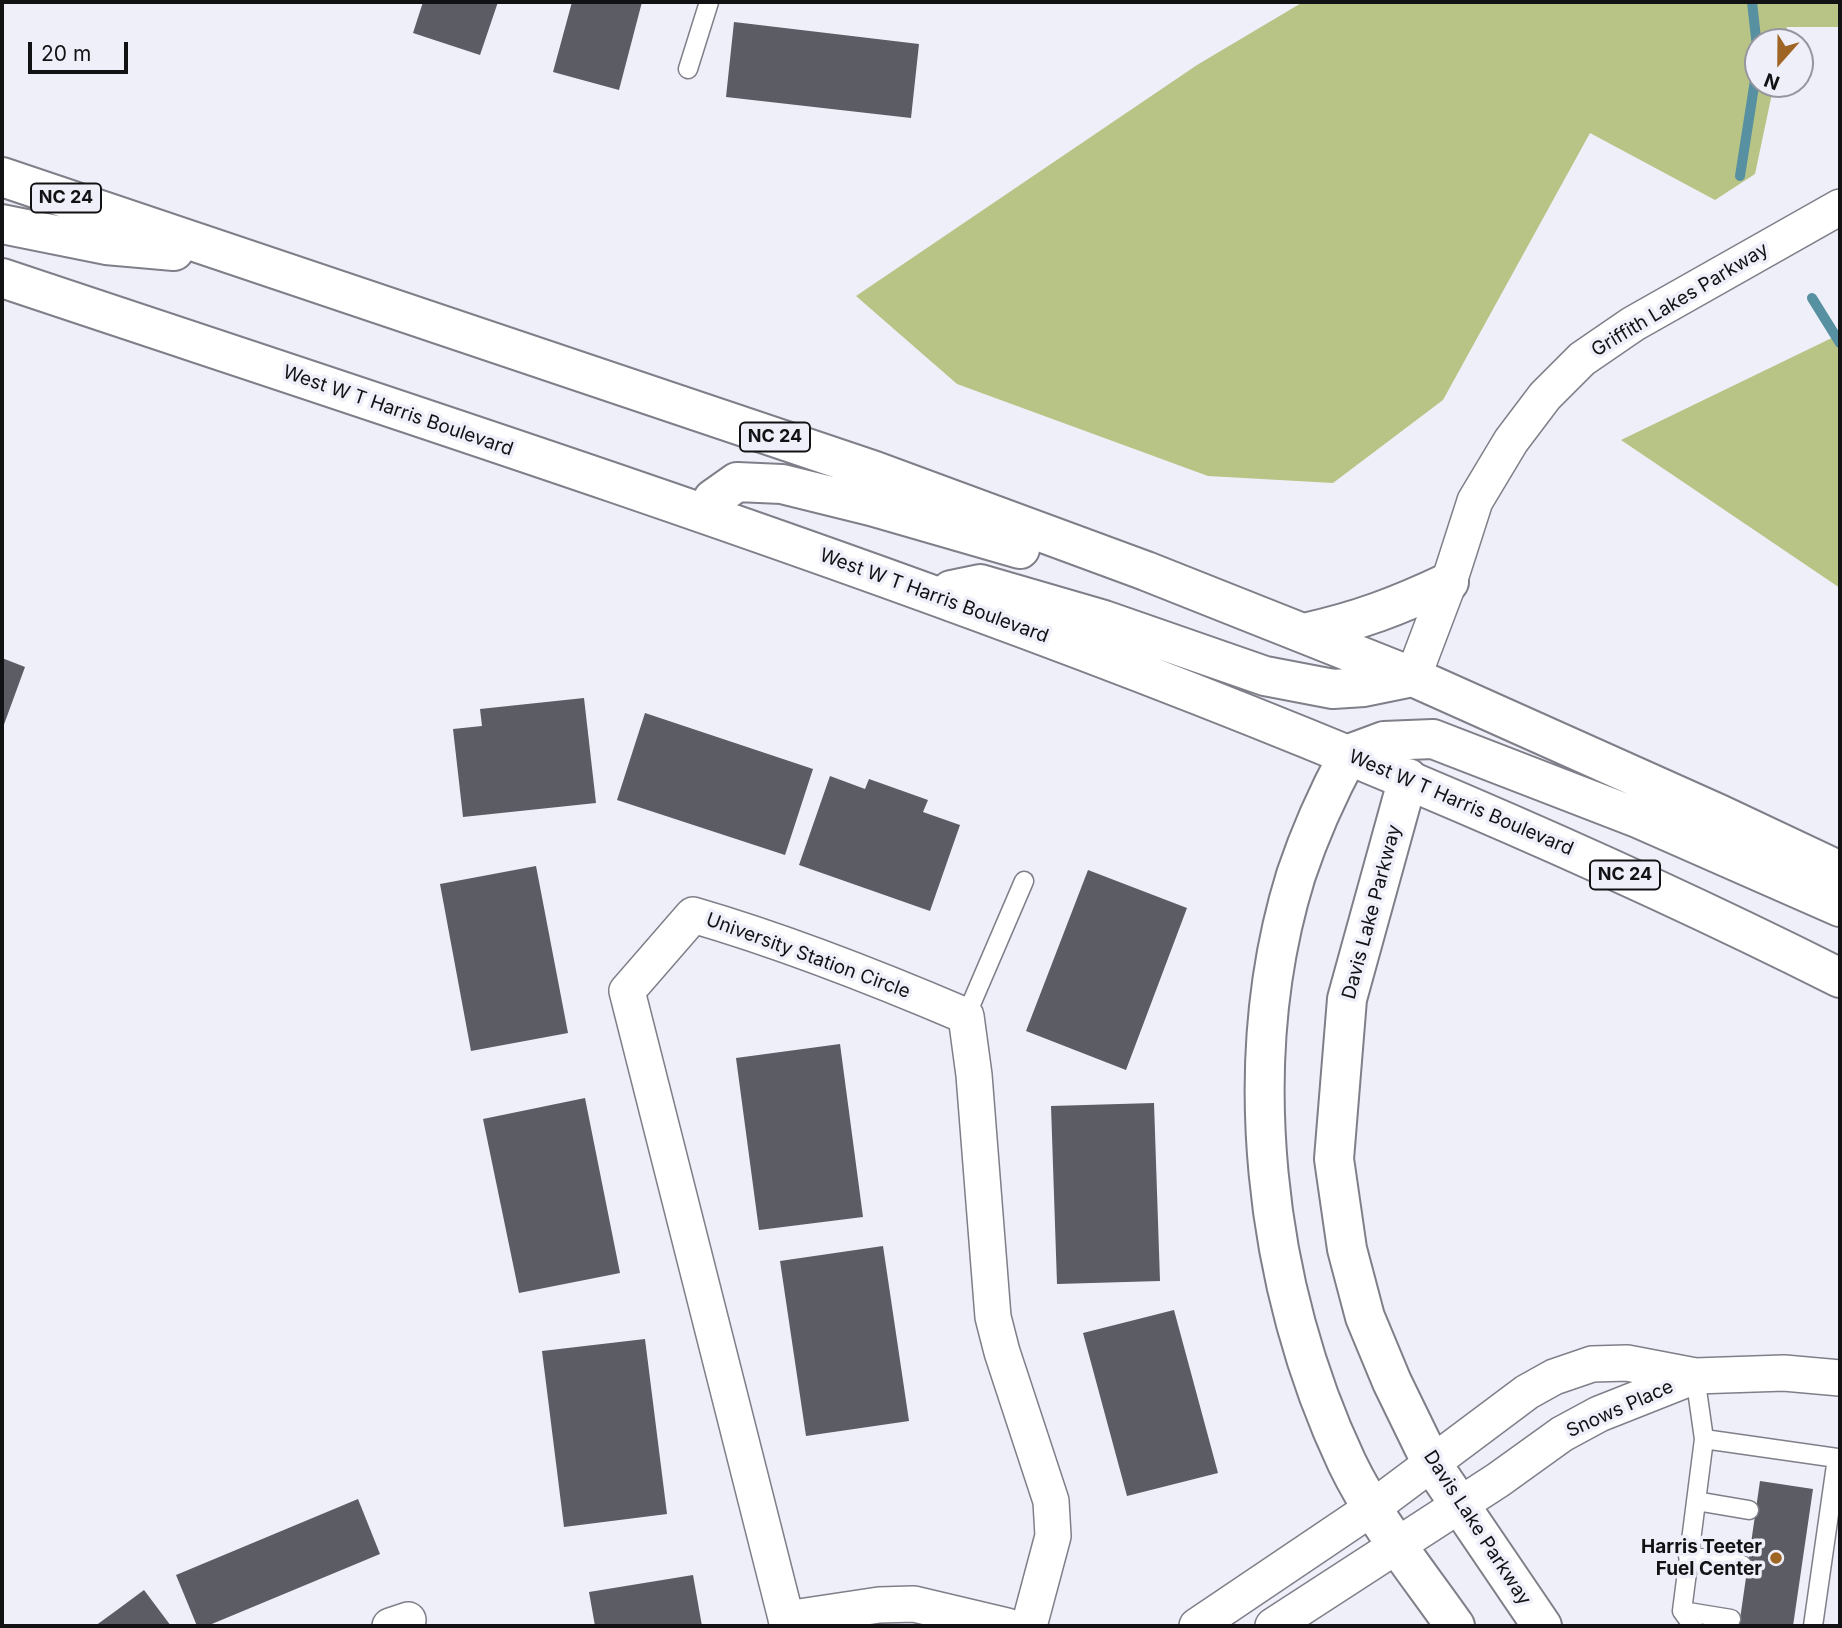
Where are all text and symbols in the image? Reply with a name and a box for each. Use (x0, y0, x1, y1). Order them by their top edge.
scale bar (32, 28, 131, 72)
north arrow (1744, 28, 1814, 98)
text: 20 m (41, 41, 91, 66)
text: N (1761, 68, 1783, 95)
road number: NC 24 (31, 183, 101, 212)
street label: Griffith Lakes Parkway (1588, 238, 1772, 362)
street label: West W T Harris Boulevard (280, 361, 516, 461)
road number: NC 24 (740, 422, 810, 452)
street label: West W T Harris Boulevard (816, 544, 1052, 648)
street label: West W T Harris Boulevard (1345, 745, 1577, 861)
street label: Davis Lake Parkway (1338, 822, 1406, 1002)
road number: NC 24 (1590, 860, 1660, 890)
street label: University Station Circle (703, 908, 913, 1004)
street label: Snows Place (1563, 1375, 1677, 1443)
street label: Davis Lake Parkway (1418, 1446, 1536, 1610)
place label: Harris Teeter Fuel Center (1641, 1536, 1762, 1580)
marker: Harris Teeter Fuel Center (1768, 1550, 1784, 1566)

